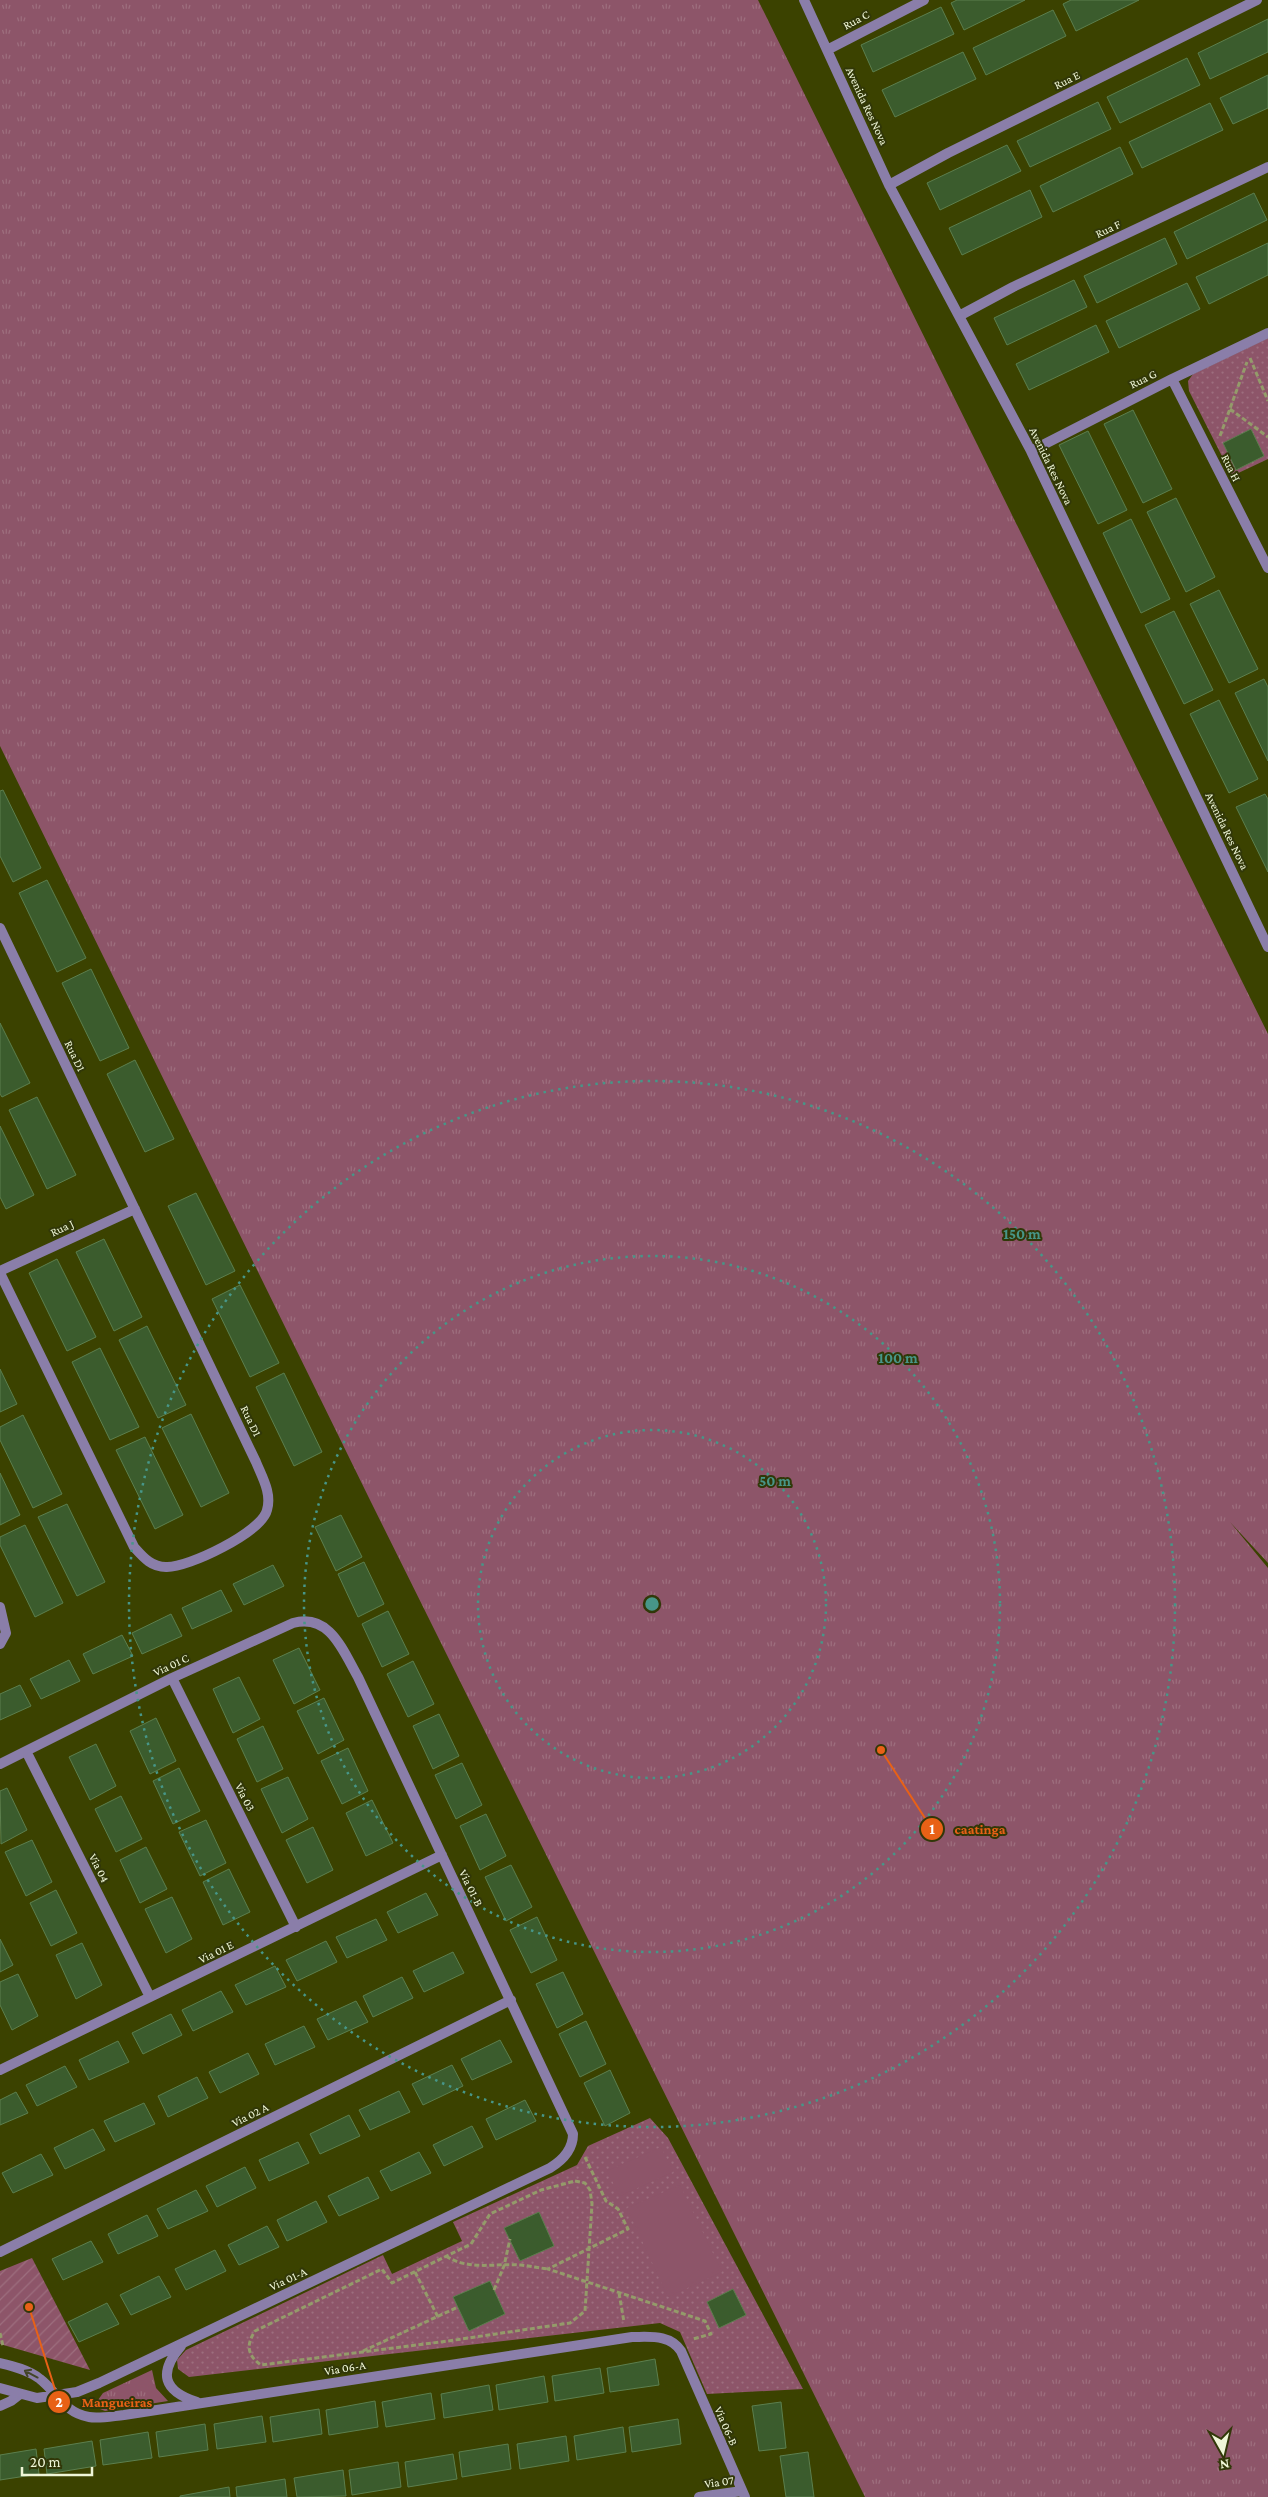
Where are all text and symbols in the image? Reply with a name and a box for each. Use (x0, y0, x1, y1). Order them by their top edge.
street label: Rua C (840, 7, 872, 33)
street label: Avenida Res Nova (843, 65, 891, 148)
street label: Rua E (1052, 68, 1083, 92)
street label: Rua F (1093, 217, 1123, 241)
street label: Rua G (1127, 366, 1159, 391)
street label: Avenida Res Nova (1026, 425, 1076, 507)
street label: Rua H (1218, 452, 1244, 484)
street label: Avenida Res Nova (1202, 790, 1252, 872)
street label: Rua D1 (62, 1038, 88, 1074)
street label: Rua J (48, 1216, 76, 1239)
text: 150 m (1003, 1226, 1041, 1242)
text: 100 m (878, 1350, 918, 1366)
street label: Rua D1 (238, 1403, 264, 1439)
text: 50 m (759, 1473, 791, 1489)
centre of rings (643, 1595, 661, 1613)
street label: Via 01 C (151, 1651, 191, 1679)
street label: Via 03 (232, 1780, 258, 1814)
callout: caatinga (920, 1815, 1016, 1844)
text: 1 (929, 1821, 935, 1837)
text: caatinga (955, 1821, 1006, 1837)
street label: Via 04 (86, 1851, 112, 1885)
street label: Via 01-B (456, 1867, 486, 1909)
street label: Via 01 E (196, 1937, 236, 1966)
street label: Via 02 A (229, 2100, 271, 2130)
street label: Via 01-A (267, 2264, 309, 2294)
street label: Via 06-A (323, 2358, 367, 2378)
one-way arrow (24, 2369, 39, 2378)
callout: Mangueiras (46, 2387, 162, 2416)
text: 2 (55, 2394, 63, 2410)
text: Mangueiras (82, 2394, 153, 2410)
street label: Via 06-B (711, 2404, 741, 2448)
north arrow (1198, 2427, 1248, 2477)
scale bar (22, 2444, 92, 2476)
text: 20 m (30, 2454, 61, 2470)
text: N (1219, 2456, 1231, 2474)
street label: Via 07 (703, 2473, 735, 2491)

